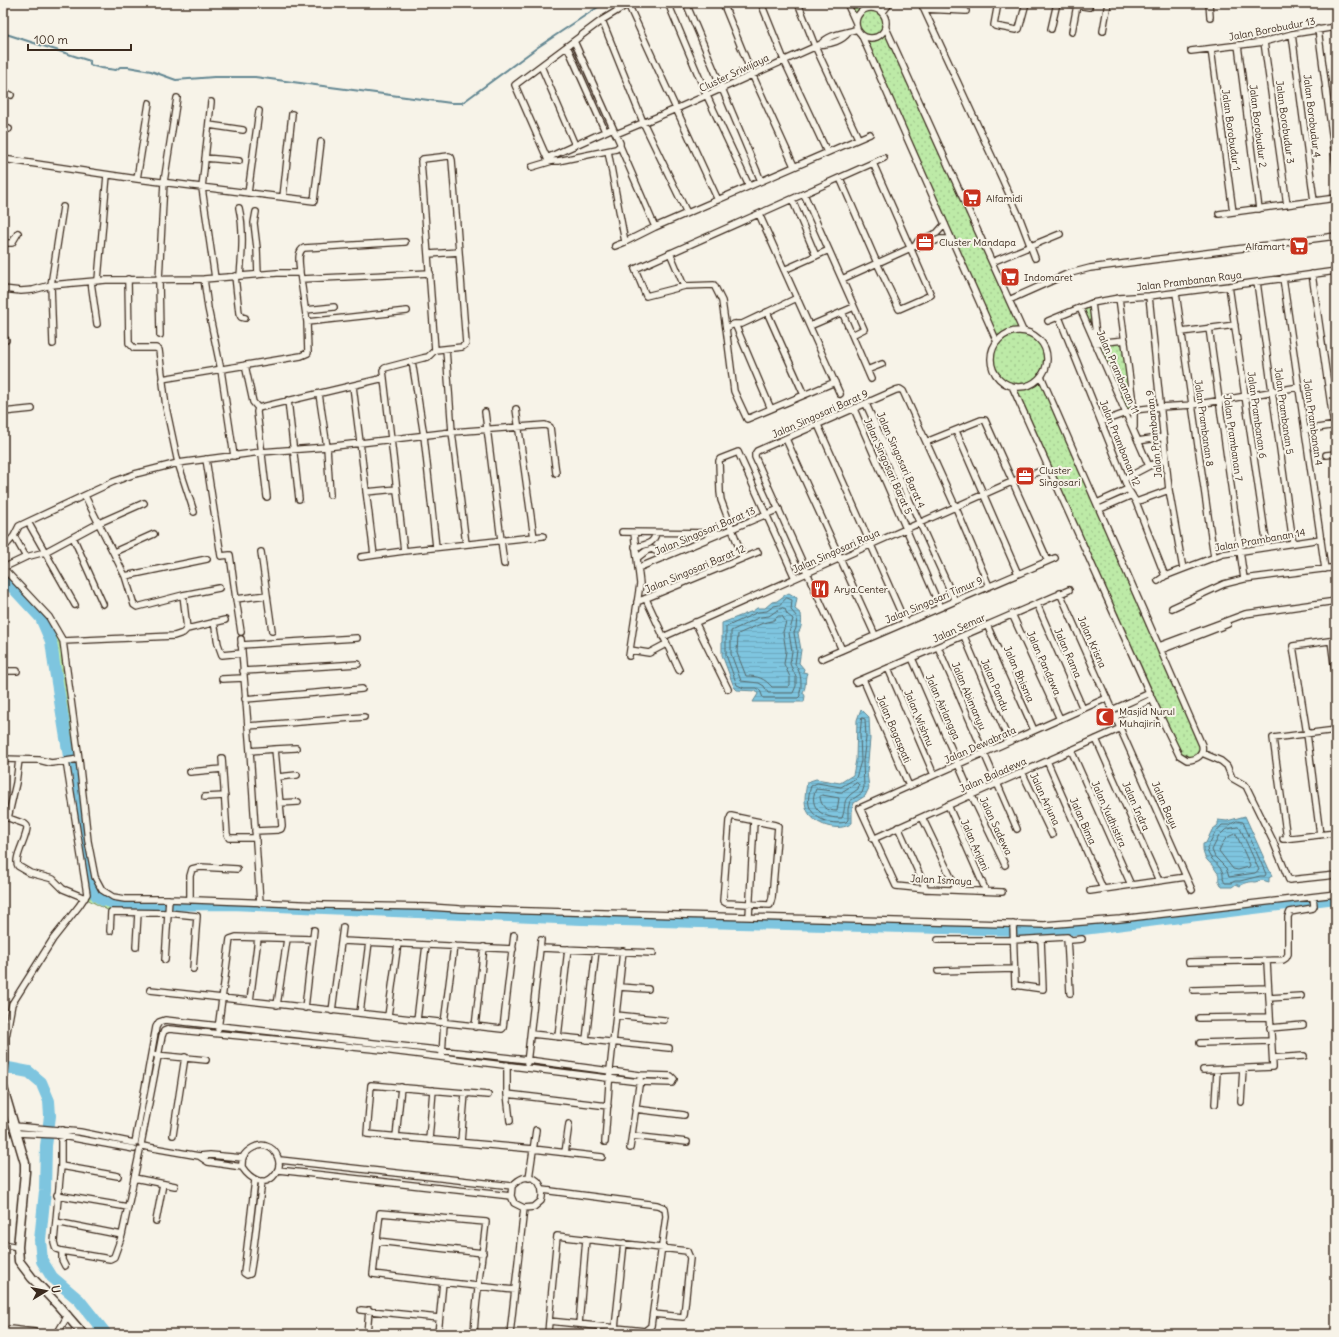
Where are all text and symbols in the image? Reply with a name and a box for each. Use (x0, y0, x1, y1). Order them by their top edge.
street label: Jalan Borobudur 13 (1228, 14, 1317, 44)
scale bar (28, 26, 131, 52)
text: 100 m (34, 32, 68, 47)
street label: Cluster Sriwijaya (697, 51, 771, 95)
street label: Jalan Borobudur 4 (1300, 74, 1324, 159)
street label: Jalan Borobudur 3 (1273, 80, 1297, 165)
street label: Jalan Borobudur 2 (1246, 84, 1270, 169)
street label: Jalan Borobudur 1 (1219, 88, 1243, 172)
supermarket icon: Alfamidi (961, 187, 983, 209)
place label: Alfamidi (986, 192, 1023, 205)
office icon: Cluster Mandapa (914, 231, 936, 253)
supermarket icon: Alfamart (1288, 235, 1310, 257)
place label: Cluster Mandapa (939, 236, 1016, 249)
place label: Alfamart (1246, 240, 1286, 253)
supermarket icon: Indomaret (999, 266, 1021, 288)
street label: Jalan Prambanan Raya (1136, 268, 1242, 294)
place label: Indomaret (1024, 271, 1073, 284)
street label: Jalan Prambanan 11 (1094, 328, 1142, 416)
street label: Jalan Prambanan 5 (1271, 367, 1297, 456)
street label: Jalan Prambanan 6 (1244, 371, 1270, 460)
street label: Jalan Prambanan 4 (1300, 378, 1326, 467)
street label: Jalan Prambanan 8 (1191, 379, 1217, 468)
street label: Jalan Singosari Barat 9 (770, 387, 870, 441)
street label: Jalan Prambanan 9 (1143, 389, 1165, 478)
street label: Jalan Prambanan 7 (1220, 394, 1246, 482)
street label: Jalan Prambanan 12 (1097, 398, 1143, 488)
street label: Jalan Singosari Barat 4 (874, 410, 928, 510)
street label: Jalan Singosari Barat 5 (861, 416, 915, 516)
place label: Cluster Singosari (1039, 464, 1080, 489)
office icon: Cluster Singosari (1014, 465, 1036, 487)
street label: Jalan Singosari Barat 13 (653, 504, 758, 558)
street label: Jalan Singosari Raya (790, 526, 882, 576)
street label: Jalan Prambanan 14 (1214, 526, 1307, 554)
street label: Jalan Singosari Barat 12 (643, 542, 748, 596)
street label: Jalan Singosari Timur 9 (883, 573, 985, 626)
restaurant icon: Arya.Center (809, 578, 831, 600)
place label: Arya.Center (834, 583, 888, 596)
street label: Jalan Semar (931, 611, 987, 645)
street label: Jalan Krisna (1075, 614, 1109, 670)
street label: Jalan Rama (1051, 626, 1085, 680)
street label: Jalan Pandawa (1024, 629, 1064, 698)
street label: Jalan Bhisma (1001, 644, 1037, 705)
street label: Jalan Pandu (978, 657, 1012, 713)
street label: Jalan Abimanyu (949, 660, 989, 732)
street label: Jalan Airlangga (923, 672, 963, 742)
street label: Jalan Wishnu (901, 688, 937, 748)
street label: Jalan Bagaspati (874, 693, 914, 765)
place label: Masjid Nurul Muhajirin (1119, 705, 1175, 730)
mosque icon: Masjid Nurul Muhajirin (1094, 706, 1116, 728)
street label: Jalan Dewabrata (942, 723, 1018, 767)
street label: Jalan Baladewa (958, 754, 1029, 796)
street label: Jalan Arjuna (1027, 770, 1063, 828)
street label: Jalan Yudhistira (1089, 779, 1130, 850)
street label: Jalan Indra (1119, 779, 1153, 833)
street label: Jalan Bayu (1149, 779, 1181, 831)
street label: Jalan Sadewa (977, 795, 1015, 858)
street label: Jalan Bima (1067, 795, 1099, 847)
street label: Jalan Anjani (958, 817, 992, 873)
street label: Jalan Ismaya (910, 872, 972, 888)
north arrow (26, 1271, 66, 1311)
text: U (48, 1284, 63, 1294)

